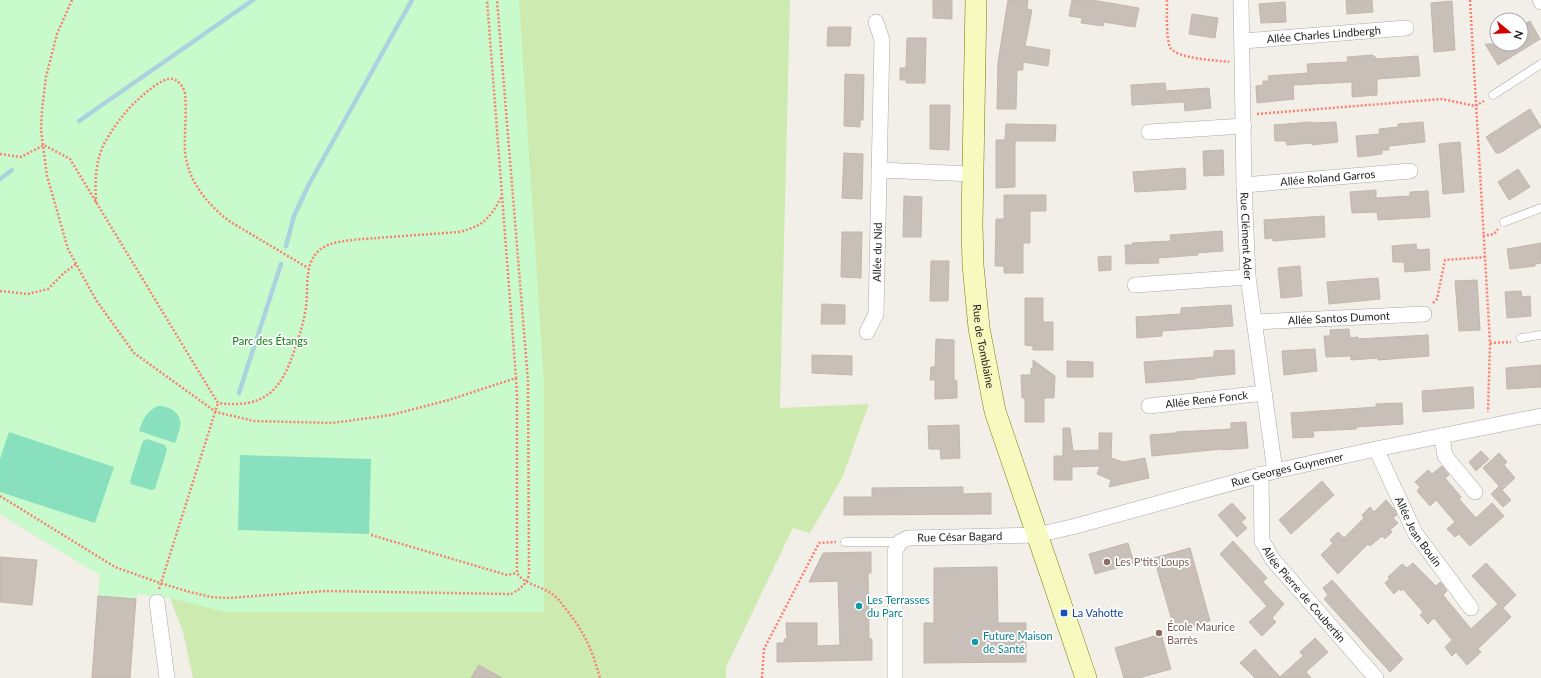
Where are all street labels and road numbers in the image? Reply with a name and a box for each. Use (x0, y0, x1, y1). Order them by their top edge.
street label: Allée Charles Lindbergh (1266, 23, 1381, 45)
street label: Allée Roland Garros (1280, 167, 1376, 188)
street label: Rue Clément Ader (1238, 192, 1255, 281)
street label: Allée du Nid (870, 222, 884, 282)
street label: Rue de Tomblaine (971, 303, 998, 390)
street label: Allée Santos Dumont (1288, 309, 1390, 326)
street label: Allée René Fonck (1164, 388, 1249, 410)
street label: Rue Georges Guynemer (1229, 449, 1344, 489)
street label: Allée Jean Bouin (1393, 494, 1445, 569)
street label: Rue César Bagard (917, 529, 1002, 544)
street label: Allée Pierre de Coubertin (1260, 544, 1349, 645)

